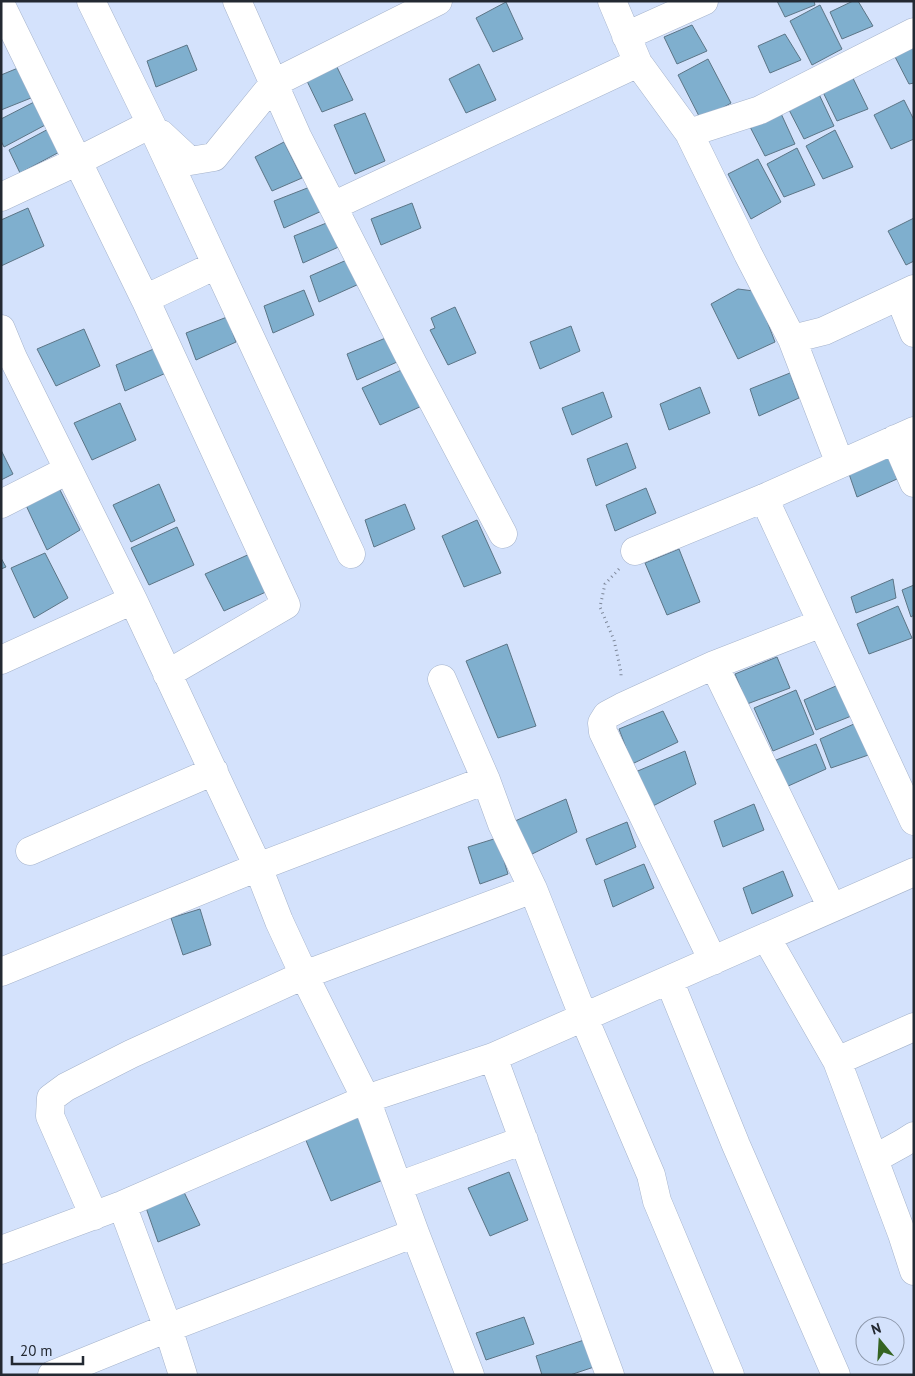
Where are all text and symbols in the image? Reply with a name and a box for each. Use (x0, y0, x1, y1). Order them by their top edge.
north arrow (855, 1316, 905, 1366)
text: N (869, 1319, 883, 1339)
scale bar (12, 1334, 84, 1366)
text: 20 m (20, 1341, 53, 1360)

